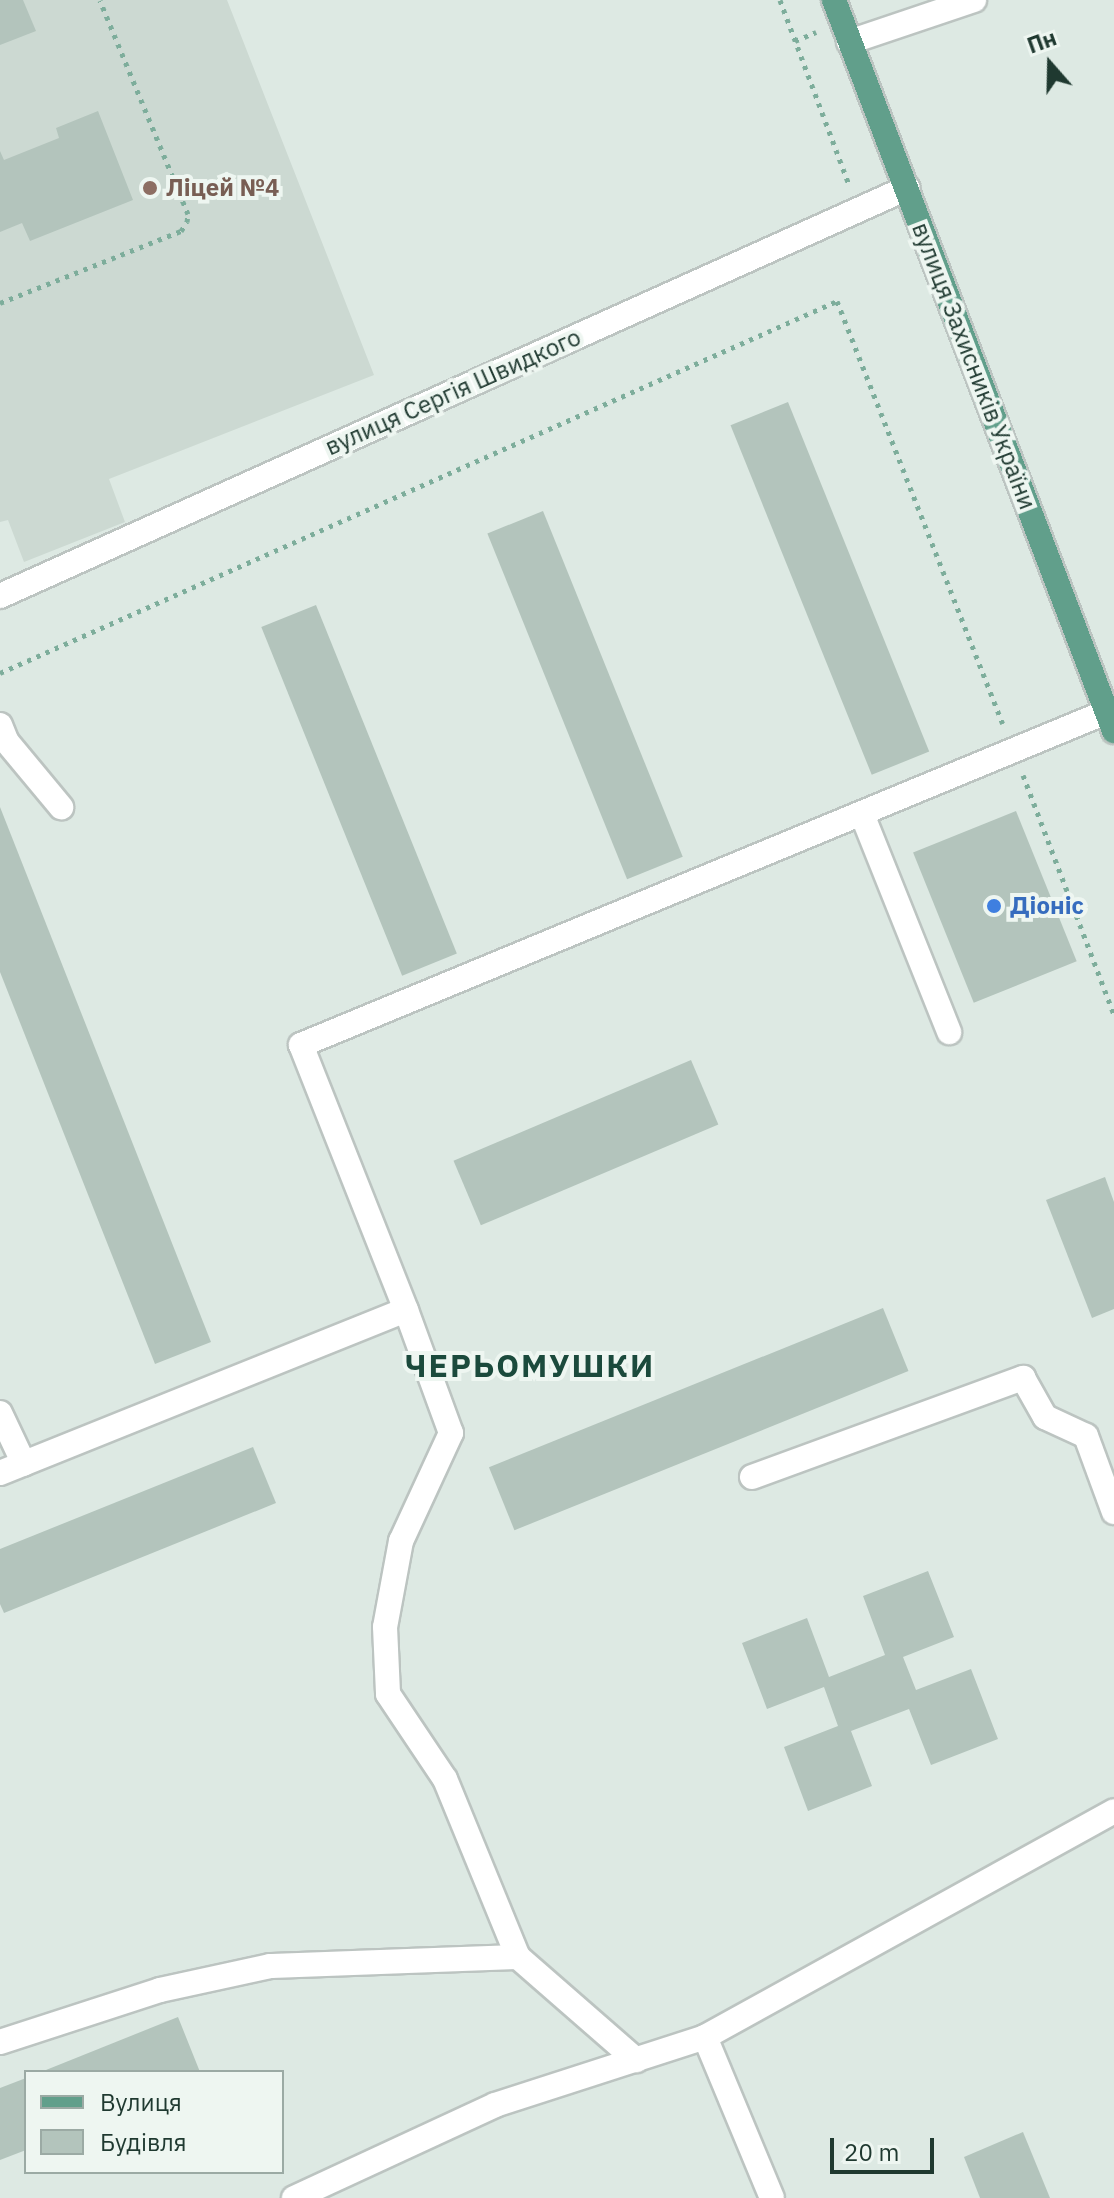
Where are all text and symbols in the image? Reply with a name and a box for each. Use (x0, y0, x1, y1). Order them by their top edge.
text: Пн (1023, 22, 1060, 60)
north arrow (1010, 24, 1090, 104)
place label: Ліцей №4 (166, 174, 279, 202)
marker: Ліцей №4 (141, 179, 159, 197)
street label: вулиця Захисників України (906, 219, 1042, 513)
street label: вулиця Сергія Швидкого (321, 323, 585, 461)
place label: Діоніс (1010, 892, 1084, 920)
marker: Діоніс (985, 897, 1003, 915)
district label: ЧЕРЬОМУШКИ (405, 1346, 655, 1384)
legend (24, 2070, 284, 2174)
text: Вулиця (100, 2086, 182, 2118)
scale bar (834, 2122, 938, 2172)
text: Будівля (100, 2126, 187, 2158)
text: 20 m (844, 2136, 899, 2168)

